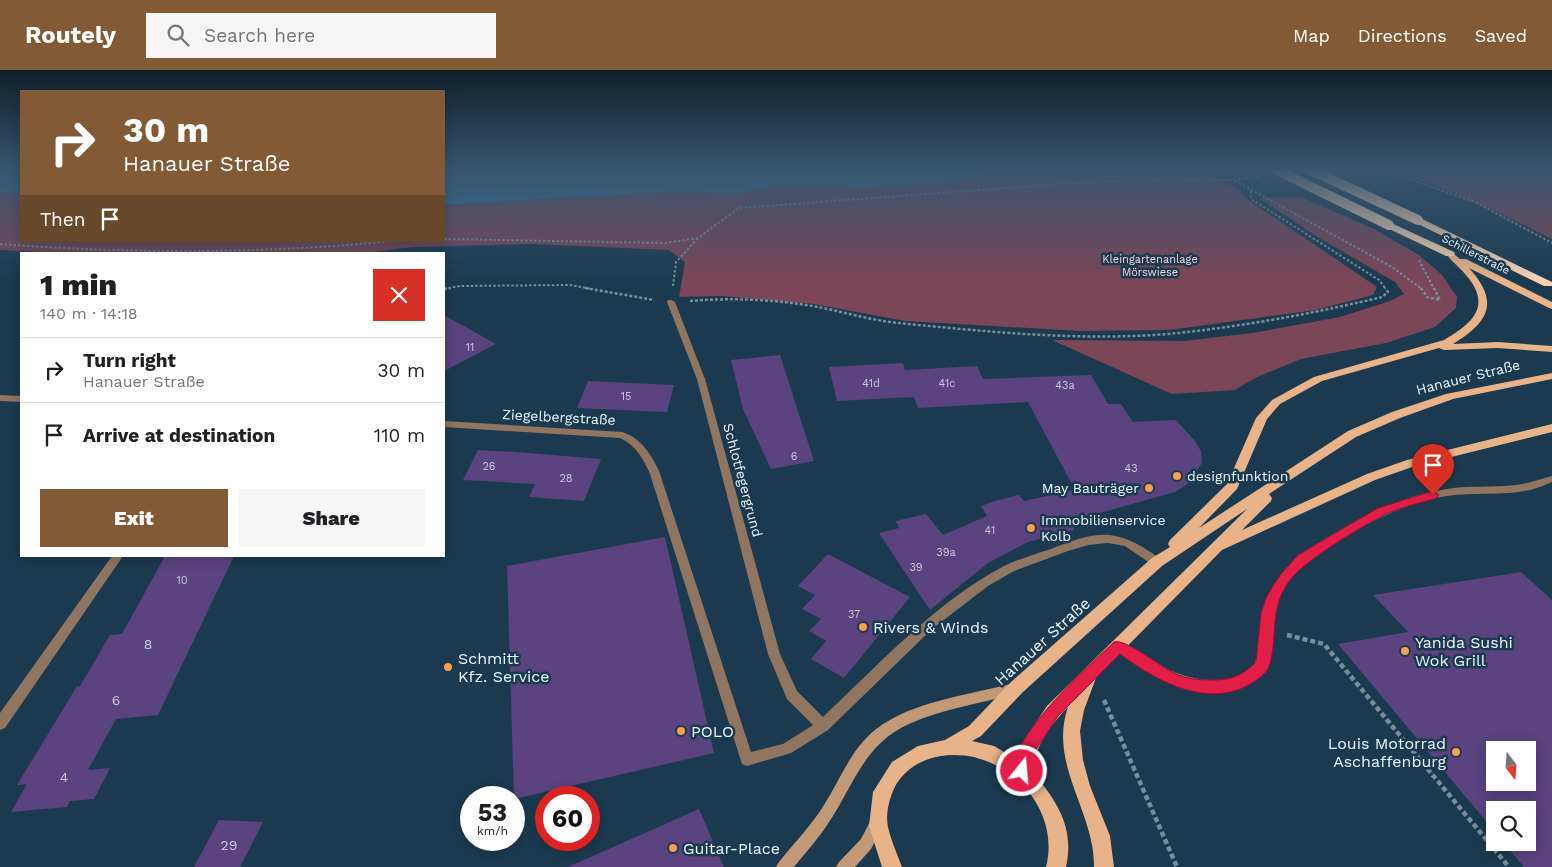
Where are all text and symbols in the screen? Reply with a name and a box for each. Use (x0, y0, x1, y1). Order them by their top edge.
search box (146, 13, 496, 58)
text: Routely (25, 21, 116, 49)
icon: search (164, 21, 192, 49)
text: Search here (204, 24, 315, 47)
text: Map (1293, 25, 1330, 46)
text: Directions (1358, 25, 1447, 46)
text: Saved (1475, 25, 1527, 46)
text: 30 m (123, 109, 209, 151)
icon: right (40, 110, 105, 175)
text: Hanauer Straße (123, 151, 291, 176)
icon: arrive (96, 205, 124, 233)
text: Then (40, 208, 86, 231)
street label: Schillerstraße (1440, 232, 1512, 277)
park label: Kleingartenanlage Mörswiese (1102, 253, 1198, 279)
text: 1 min (40, 267, 117, 302)
button: close (373, 269, 425, 321)
text: 140 m · 14:18 (40, 304, 138, 323)
house number: 11 (466, 341, 474, 354)
text: Turn right (83, 349, 176, 372)
icon: right (40, 356, 68, 384)
street label: Hanauer Straße (1414, 356, 1522, 398)
text: 30 m (378, 359, 425, 382)
text: Hanauer Straße (83, 372, 205, 391)
house number: 41d (862, 377, 880, 390)
house number: 41c (939, 377, 956, 390)
house number: 43a (1055, 379, 1075, 392)
house number: 15 (621, 390, 631, 403)
street label: Ziegelbergstraße (502, 406, 616, 428)
icon: arrive (40, 421, 68, 449)
street label: Schlotfegergrund (720, 421, 766, 539)
text: Arrive at destination (83, 424, 275, 447)
text: 110 m (374, 424, 425, 447)
pin (1412, 444, 1454, 495)
house number: 6 (791, 450, 798, 463)
icon: arrive (1419, 451, 1447, 479)
house number: 26 (482, 460, 496, 473)
house number: 43 (1124, 462, 1138, 475)
place label: designfunktion (1187, 468, 1288, 484)
marker: designfunktion (1171, 470, 1183, 482)
house number: 28 (559, 472, 573, 485)
place label: May Bauträger (1042, 480, 1139, 496)
marker: May Bauträger (1143, 482, 1155, 494)
button: Exit (40, 489, 228, 547)
button: Share (238, 489, 425, 547)
place label: Immobilienservice Kolb (1041, 512, 1166, 544)
marker: Immobilienservice Kolb (1025, 522, 1037, 534)
house number: 41 (985, 524, 995, 537)
house number: 39a (936, 546, 956, 559)
house number: 39 (909, 561, 923, 574)
house number: 10 (176, 574, 188, 587)
street label: Hanauer Straße (991, 594, 1094, 689)
house number: 37 (848, 608, 860, 621)
place label: Rivers & Winds (873, 618, 989, 637)
marker: Rivers & Winds (857, 621, 869, 633)
place label: Yanida Sushi Wok Grill (1415, 633, 1513, 670)
house number: 8 (144, 636, 152, 652)
marker: Yanida Sushi Wok Grill (1399, 645, 1411, 657)
place label: Schmitt Kfz. Service (458, 649, 550, 686)
marker: Schmitt Kfz. Service (442, 661, 454, 673)
house number: 6 (112, 692, 120, 708)
place label: POLO (691, 722, 734, 741)
marker: POLO (675, 725, 687, 737)
place label: Louis Motorrad Aschaffenburg (1328, 734, 1446, 771)
north arrow (1486, 741, 1536, 791)
map controls (1486, 741, 1536, 851)
position arrow (995, 744, 1047, 796)
marker: Louis Motorrad Aschaffenburg (1450, 746, 1462, 758)
house number: 4 (60, 769, 68, 785)
speed limit sign: 60 (535, 786, 600, 851)
text: 53 (478, 798, 507, 827)
button: search (1486, 801, 1536, 851)
text: km/h (477, 824, 508, 838)
house number: 29 (221, 837, 237, 853)
place label: Guitar-Place (683, 839, 780, 858)
marker: Guitar-Place (667, 842, 679, 854)

